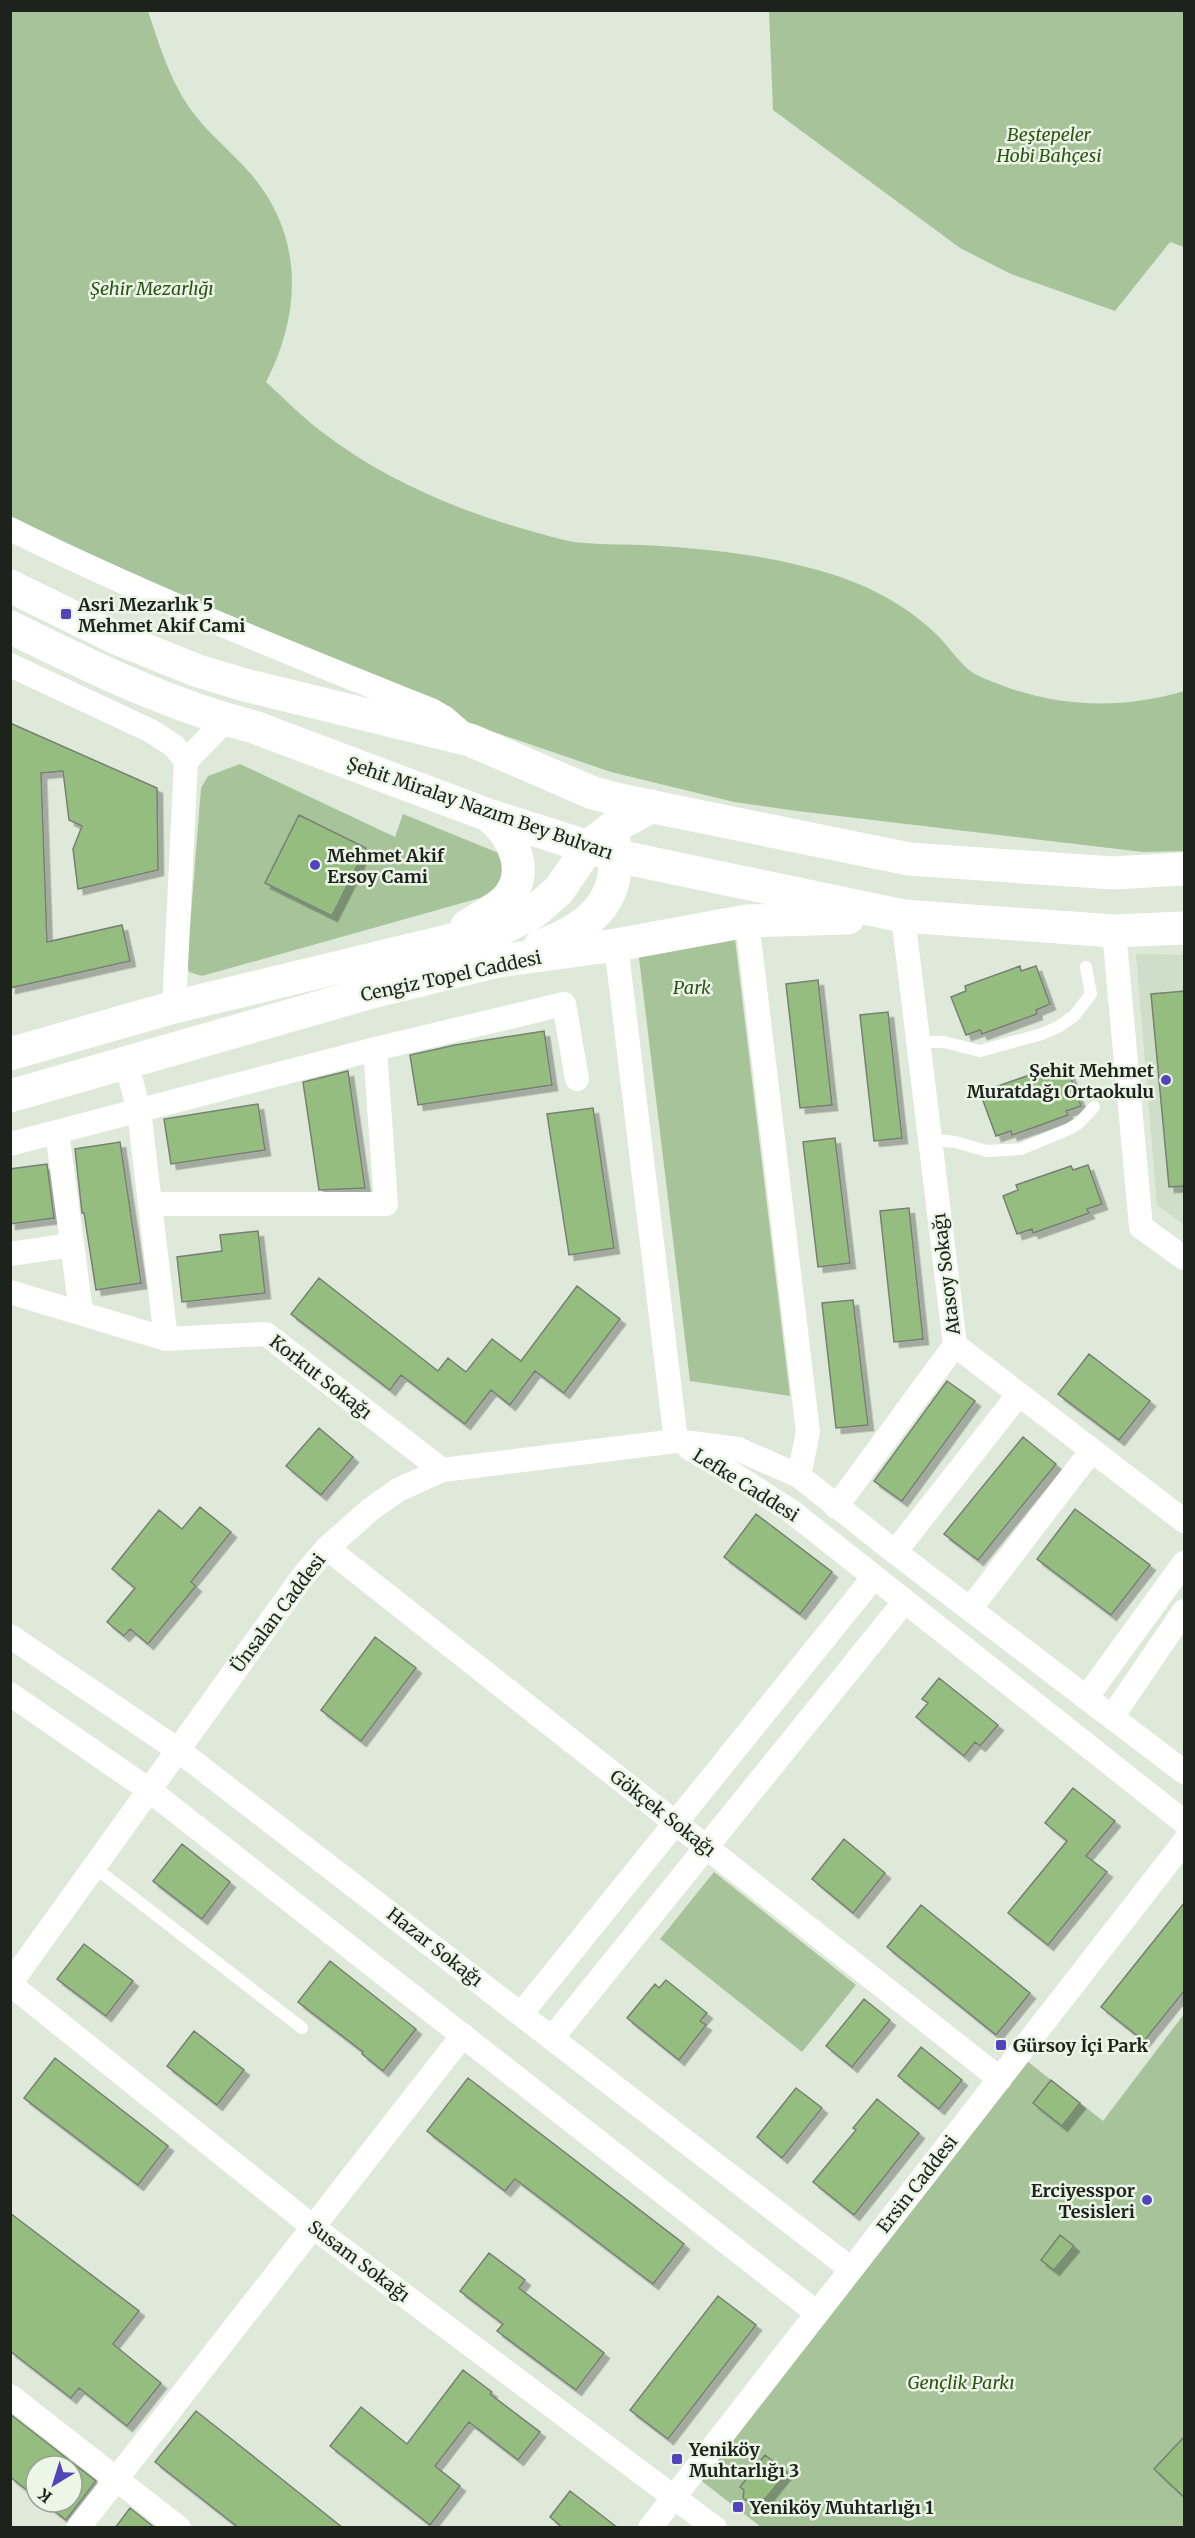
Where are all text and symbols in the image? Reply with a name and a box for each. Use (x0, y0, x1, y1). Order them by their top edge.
park label: Beştepeler Hobi Bahçesi (995, 123, 1102, 167)
park label: Şehir Mezarlığı (90, 277, 214, 300)
place label: Asri Mezarlık 5 Mehmet Akif Cami (77, 593, 245, 637)
marker: Asri Mezarlık 5 Mehmet Akif Cami (59, 607, 73, 621)
street label: Şehit Miralay Nazım Bey Bulvarı (344, 752, 616, 865)
place label: Mehmet Akif Ersoy Cami (327, 844, 445, 888)
marker: Mehmet Akif Ersoy Cami (308, 858, 322, 872)
street label: Cengiz Topel Caddesi (358, 946, 544, 1006)
park label: Park (673, 976, 711, 999)
place label: Şehit Mehmet Muratdağı Ortaokulu (967, 1059, 1155, 1103)
marker: Şehit Mehmet Muratdağı Ortaokulu (1159, 1073, 1173, 1087)
street label: Atasoy Sokağı (927, 1212, 965, 1337)
street label: Korkut Sokağı (265, 1330, 377, 1424)
street label: Lefke Caddesi (689, 1443, 803, 1527)
street label: Ünsalan Caddesi (226, 1549, 330, 1677)
street label: Gökçek Sokağı (606, 1765, 721, 1862)
street label: Hazar Sokağı (382, 1902, 488, 1992)
place label: Gürsoy İçi Park (1013, 2034, 1149, 2057)
marker: Gürsoy İçi Park (994, 2038, 1008, 2052)
street label: Ersin Caddesi (872, 2130, 962, 2237)
place label: Erciyesspor Tesisleri (1031, 2179, 1135, 2223)
marker: Erciyesspor Tesisleri (1140, 2193, 1154, 2207)
street label: Susam Sokağı (303, 2215, 415, 2307)
park label: Gençlik Parkı (907, 2371, 1015, 2394)
place label: Yeniköy Muhtarlığı 3 (688, 2438, 799, 2482)
marker: Yeniköy Muhtarlığı 3 (670, 2452, 684, 2466)
north arrow (24, 2454, 84, 2514)
text: K (34, 2484, 56, 2507)
place label: Yeniköy Muhtarlığı 1 (749, 2496, 934, 2519)
marker: Yeniköy Muhtarlığı 1 (731, 2500, 745, 2514)

